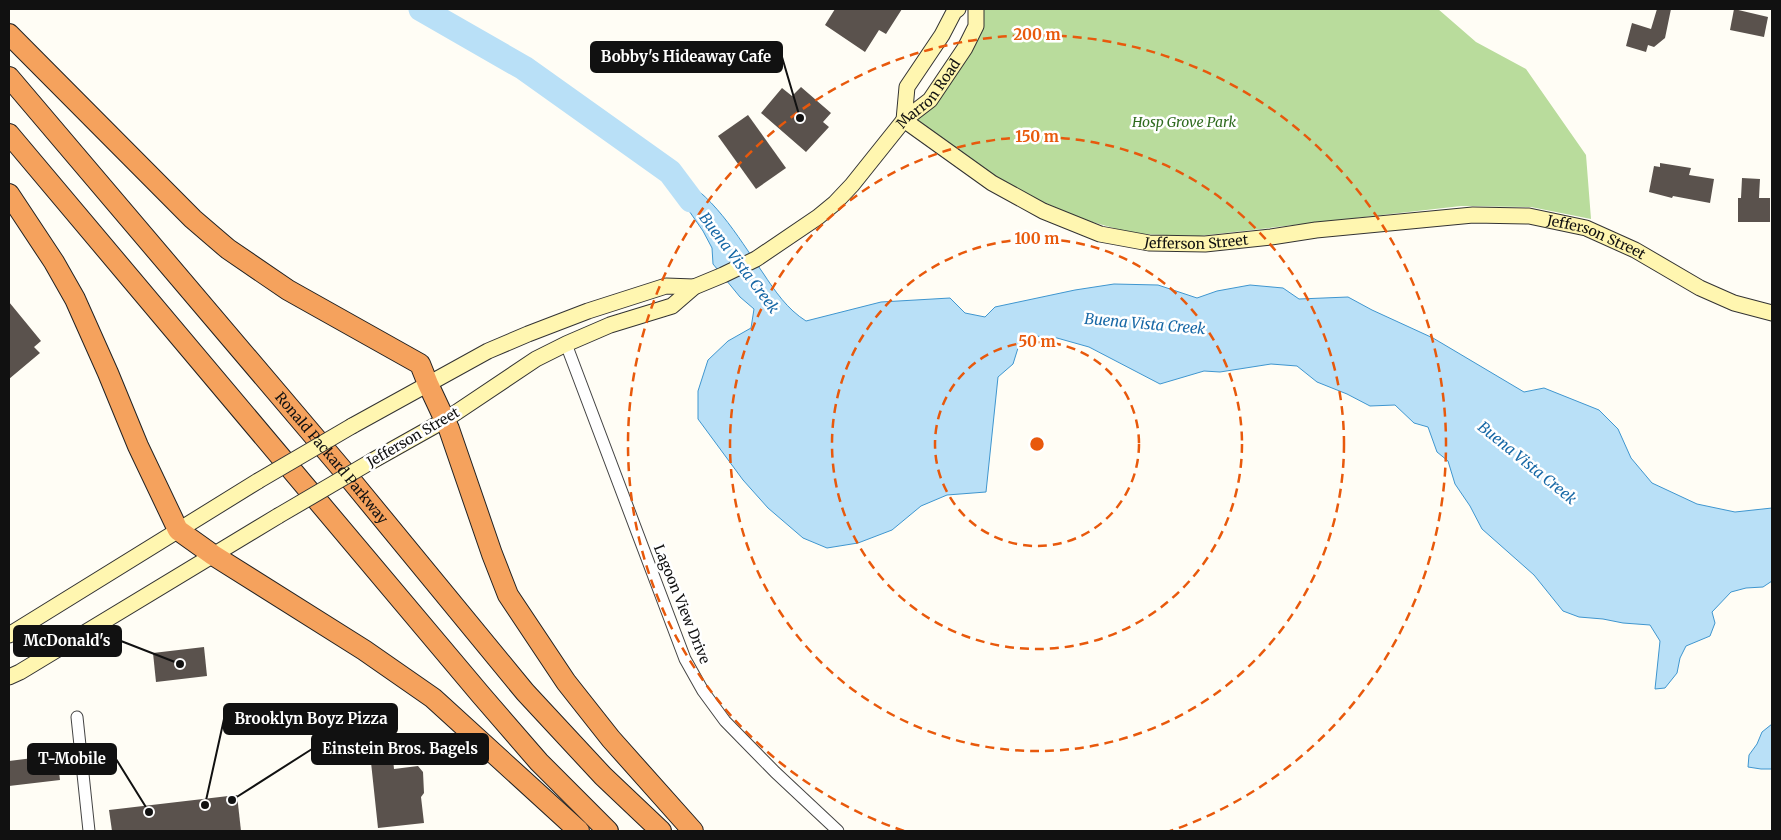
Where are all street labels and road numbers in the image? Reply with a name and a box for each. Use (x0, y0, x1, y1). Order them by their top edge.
street label: Marron Road (892, 55, 964, 132)
street label: Jefferson Street (1544, 211, 1649, 263)
street label: Jefferson Street (1142, 230, 1250, 253)
street label: Ronald Packard Parkway (271, 388, 392, 528)
street label: Jefferson Street (363, 403, 463, 471)
street label: Lagoon View Drive (650, 542, 714, 666)

